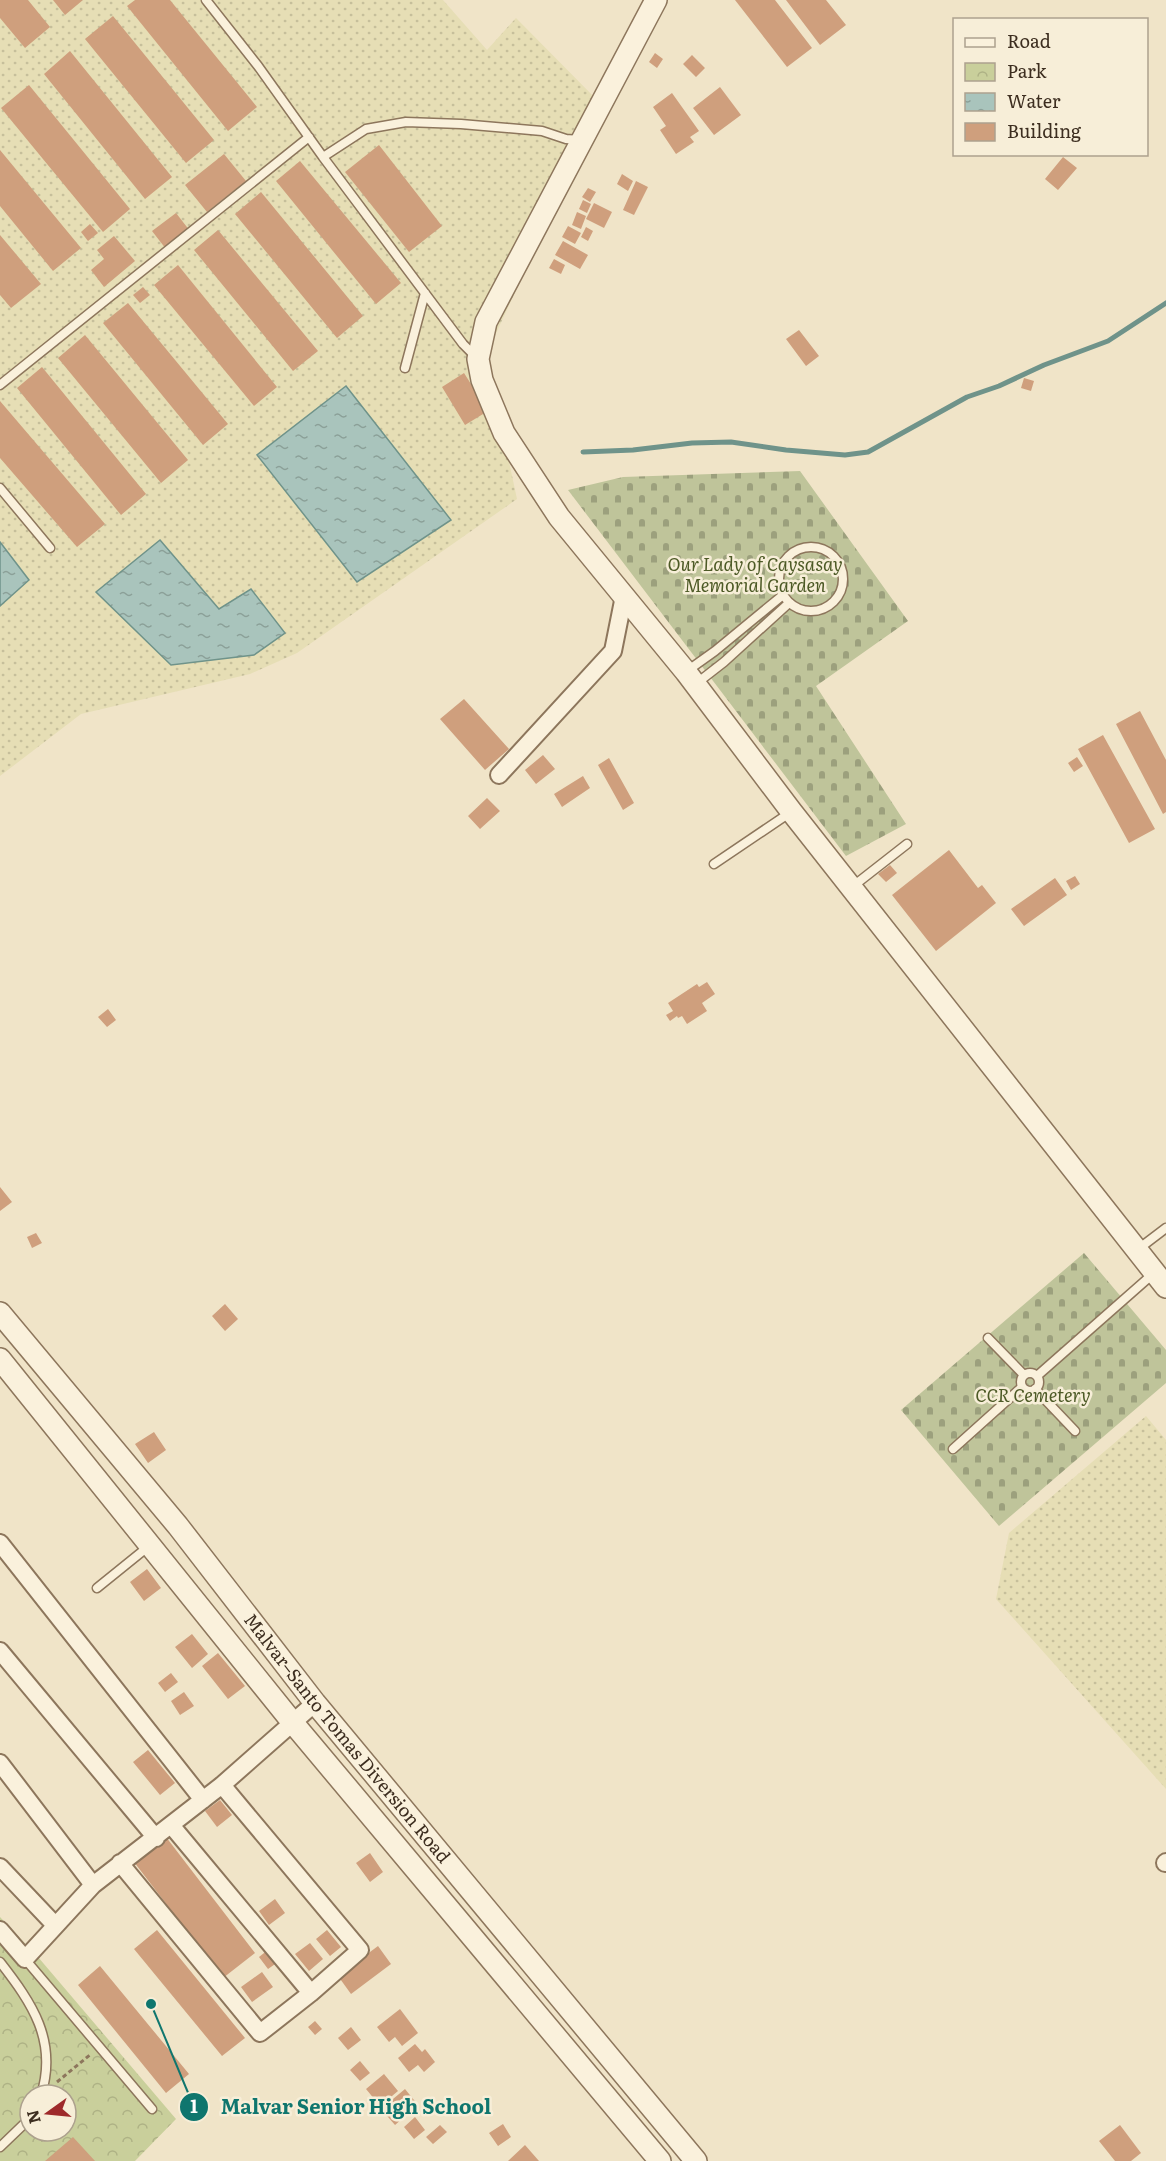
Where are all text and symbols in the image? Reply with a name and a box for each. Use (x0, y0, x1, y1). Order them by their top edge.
legend (953, 18, 1148, 156)
text: Road (1007, 27, 1051, 54)
text: Park (1007, 57, 1048, 84)
text: Water (1007, 87, 1061, 114)
text: Building (1007, 117, 1082, 144)
park label: Our Lady of Caysasay Memorial Garden (667, 550, 843, 598)
park label: CCR Cemetery (975, 1381, 1091, 1408)
street label: Malvar–Santo Tomas Diversion Road (238, 1607, 458, 1868)
north arrow (18, 2083, 78, 2143)
callout: Malvar Senior High School (179, 2088, 503, 2126)
text: Malvar Senior High School (221, 2090, 491, 2120)
text: 1 (190, 2092, 198, 2119)
text: N (19, 2108, 46, 2127)

